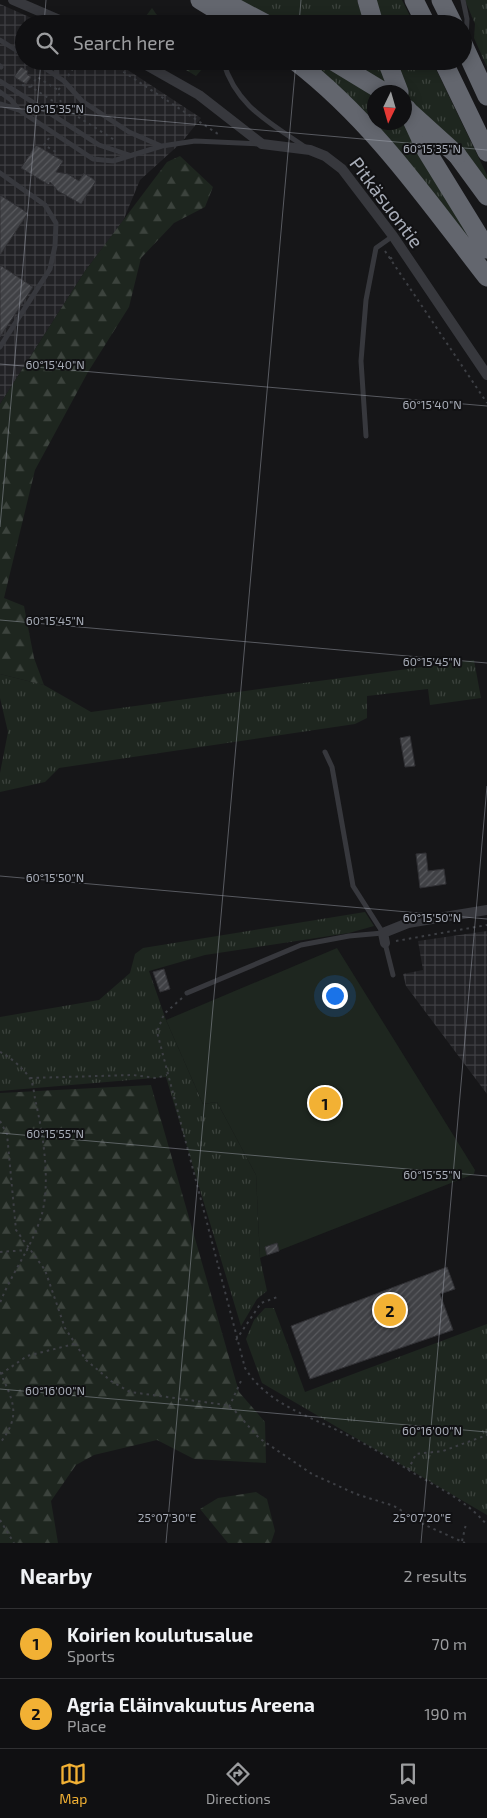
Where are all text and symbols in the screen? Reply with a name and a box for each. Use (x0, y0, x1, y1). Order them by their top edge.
search box (15, 15, 472, 70)
icon: search (33, 29, 61, 57)
text: Search here (73, 31, 175, 54)
north arrow (367, 85, 412, 130)
text: 60°15'35"N (26, 101, 84, 115)
text: 60°15'35"N (403, 141, 461, 155)
street label: Pitkäsuontie (345, 152, 429, 252)
text: 60°15'40"N (25, 357, 85, 371)
text: 60°15'40"N (402, 397, 462, 411)
text: 60°15'45"N (26, 613, 84, 627)
text: 60°15'45"N (403, 654, 461, 668)
text: 60°15'50"N (26, 870, 84, 884)
text: 60°15'50"N (403, 910, 461, 924)
your location (322, 983, 348, 1009)
pin: 1 (309, 1084, 341, 1122)
text: 60°15'55"N (26, 1126, 84, 1140)
text: 60°15'55"N (403, 1167, 461, 1181)
pin: 2 (374, 1291, 406, 1329)
text: 60°16'00"N (25, 1383, 85, 1397)
text: 60°16'00"N (402, 1423, 462, 1437)
text: 25°07'30"E (138, 1510, 196, 1524)
text: 25°07'20"E (393, 1510, 451, 1524)
text: Nearby (20, 1563, 92, 1588)
text: 2 results (404, 1566, 467, 1585)
text: Koirien koulutusalue (67, 1623, 253, 1646)
text: 1 (33, 1634, 39, 1653)
text: 70 m (432, 1634, 467, 1653)
text: Sports (67, 1646, 115, 1665)
text: Agria Eläinvakuutus Areena (67, 1693, 315, 1716)
text: 2 (31, 1704, 41, 1723)
text: 190 m (424, 1704, 467, 1723)
text: Place (67, 1716, 106, 1735)
tab: Map (59, 1760, 87, 1807)
tab: Directions (206, 1760, 271, 1807)
tab: Saved (389, 1760, 428, 1807)

